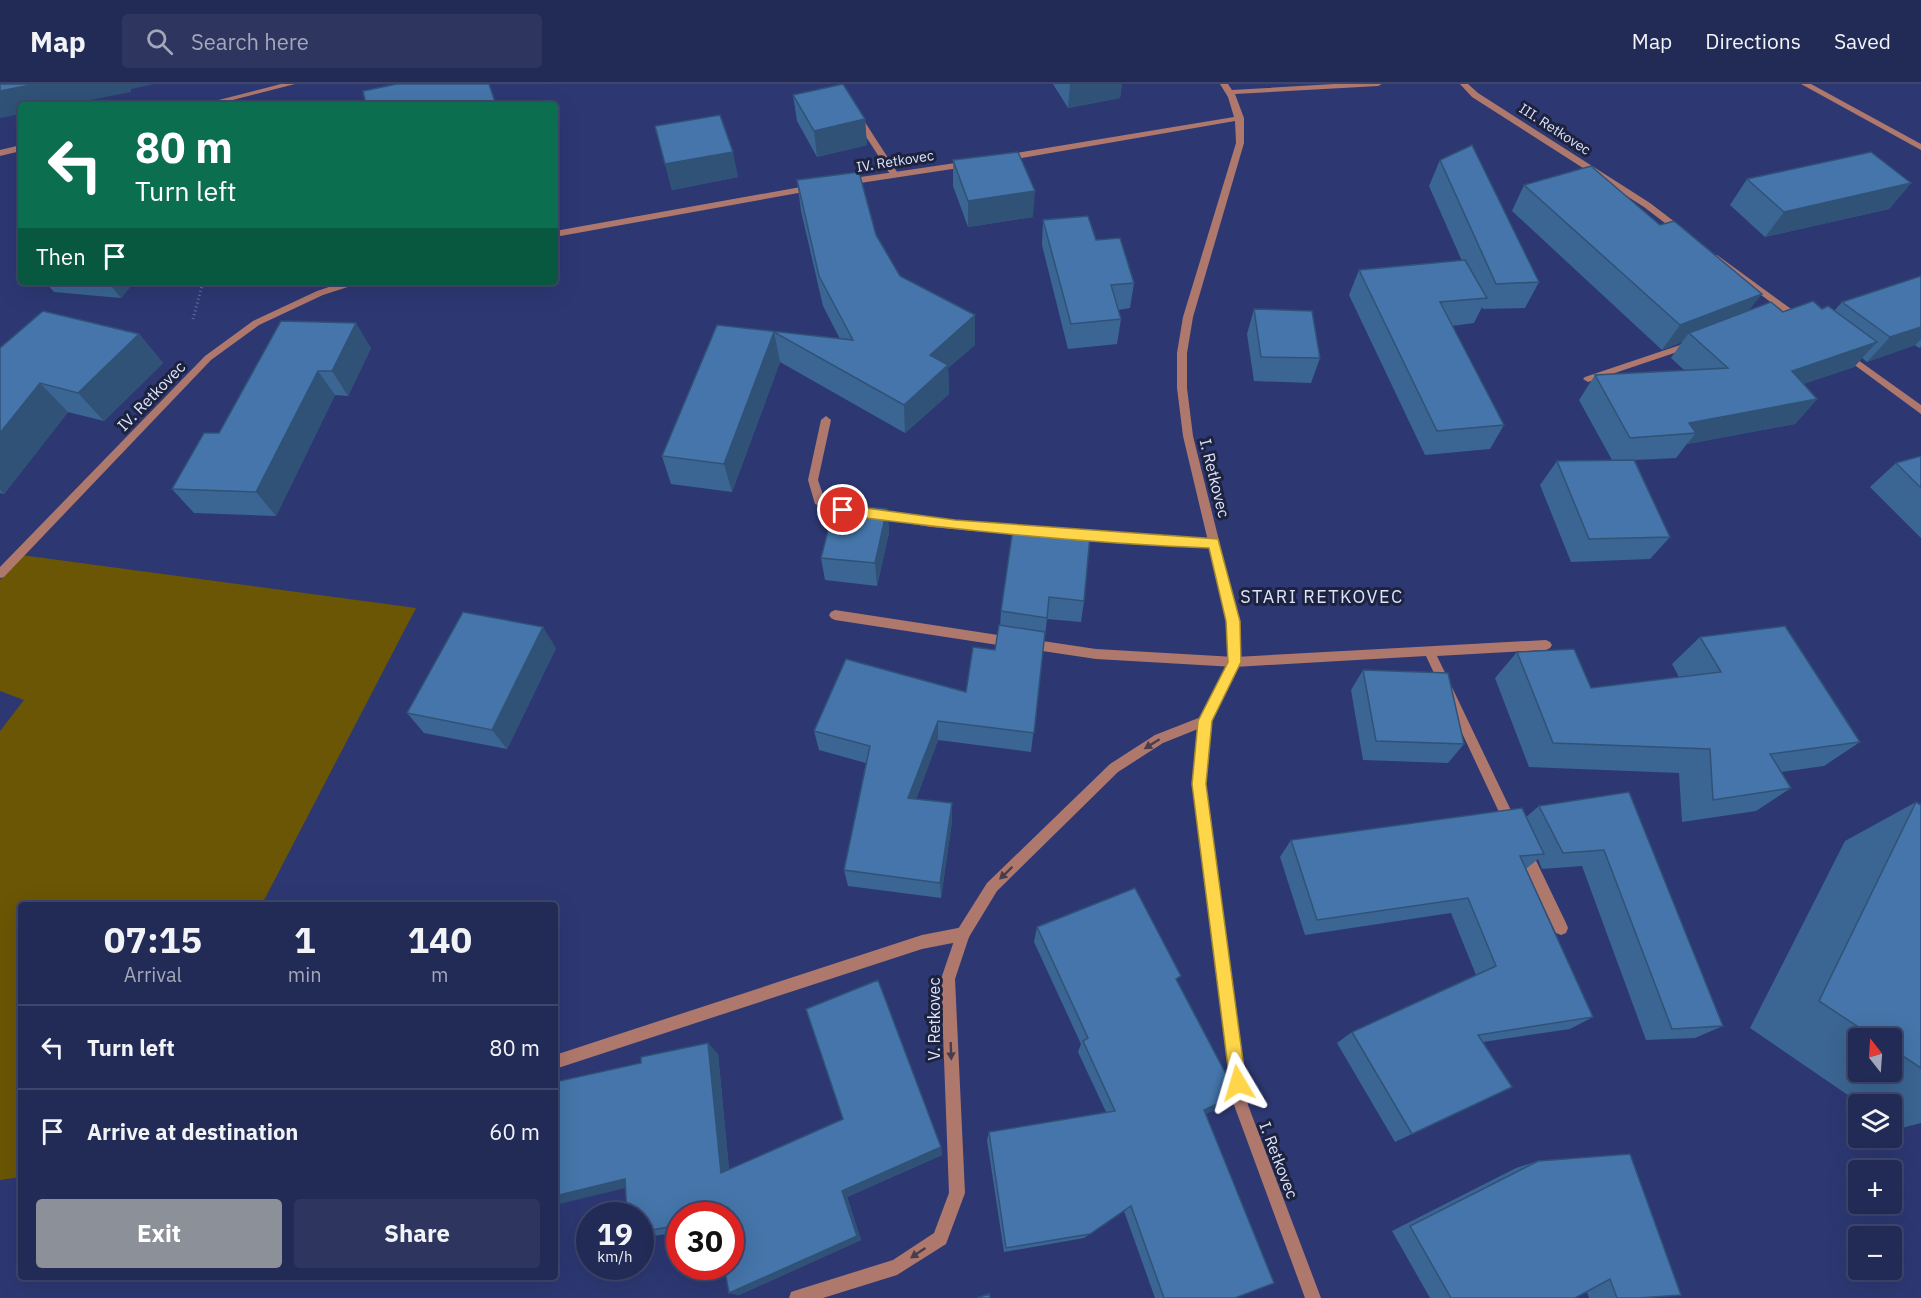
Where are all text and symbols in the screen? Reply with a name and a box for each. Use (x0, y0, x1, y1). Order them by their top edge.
search box (122, 14, 542, 68)
text: Map (30, 23, 86, 60)
icon: search (143, 25, 176, 58)
text: Search here (191, 27, 309, 56)
text: Map (1632, 27, 1672, 55)
text: Directions (1705, 27, 1801, 55)
text: Saved (1834, 27, 1891, 55)
street label: III. Retkovec (1516, 99, 1594, 159)
text: 80 m (135, 120, 233, 175)
icon: left (36, 126, 114, 204)
street label: IV. Retkovec (855, 146, 935, 176)
text: Turn left (135, 173, 236, 208)
icon: arrive (98, 240, 131, 273)
text: Then (36, 242, 86, 271)
street label: IV. Retkovec (113, 357, 189, 435)
street label: I. Retkovec (1196, 437, 1234, 519)
pin (817, 484, 868, 535)
icon: arrive (826, 493, 859, 526)
district label: STARI RETKOVEC (1240, 585, 1404, 608)
one-way arrow (1144, 738, 1160, 749)
one-way arrow (999, 866, 1014, 880)
text: 07:15 (104, 916, 202, 963)
text: 1 (294, 916, 316, 963)
text: 140 (407, 916, 472, 963)
text: Arrival (124, 961, 182, 988)
text: min (288, 961, 322, 988)
text: m (431, 961, 449, 988)
street label: V. Retkovec (924, 978, 944, 1060)
north arrow (1848, 1028, 1902, 1082)
map controls (1848, 1028, 1902, 1280)
icon: left (36, 1031, 69, 1064)
text: Turn left (87, 1033, 175, 1062)
text: 80 m (489, 1033, 540, 1062)
one-way arrow (947, 1042, 956, 1061)
position arrow (1206, 1051, 1270, 1115)
button: layers (1848, 1094, 1902, 1148)
icon: arrive (36, 1115, 69, 1148)
text: Arrive at destination (87, 1117, 298, 1146)
text: 60 m (489, 1117, 540, 1146)
street label: I. Retkovec (1255, 1119, 1303, 1201)
button: + (1848, 1160, 1902, 1214)
button: Exit (36, 1199, 282, 1268)
button: Share (294, 1199, 540, 1268)
speed limit sign: 30 (666, 1202, 744, 1280)
text: 19 (597, 1214, 633, 1253)
button: − (1848, 1226, 1902, 1280)
text: km/h (597, 1247, 633, 1266)
one-way arrow (910, 1247, 926, 1258)

